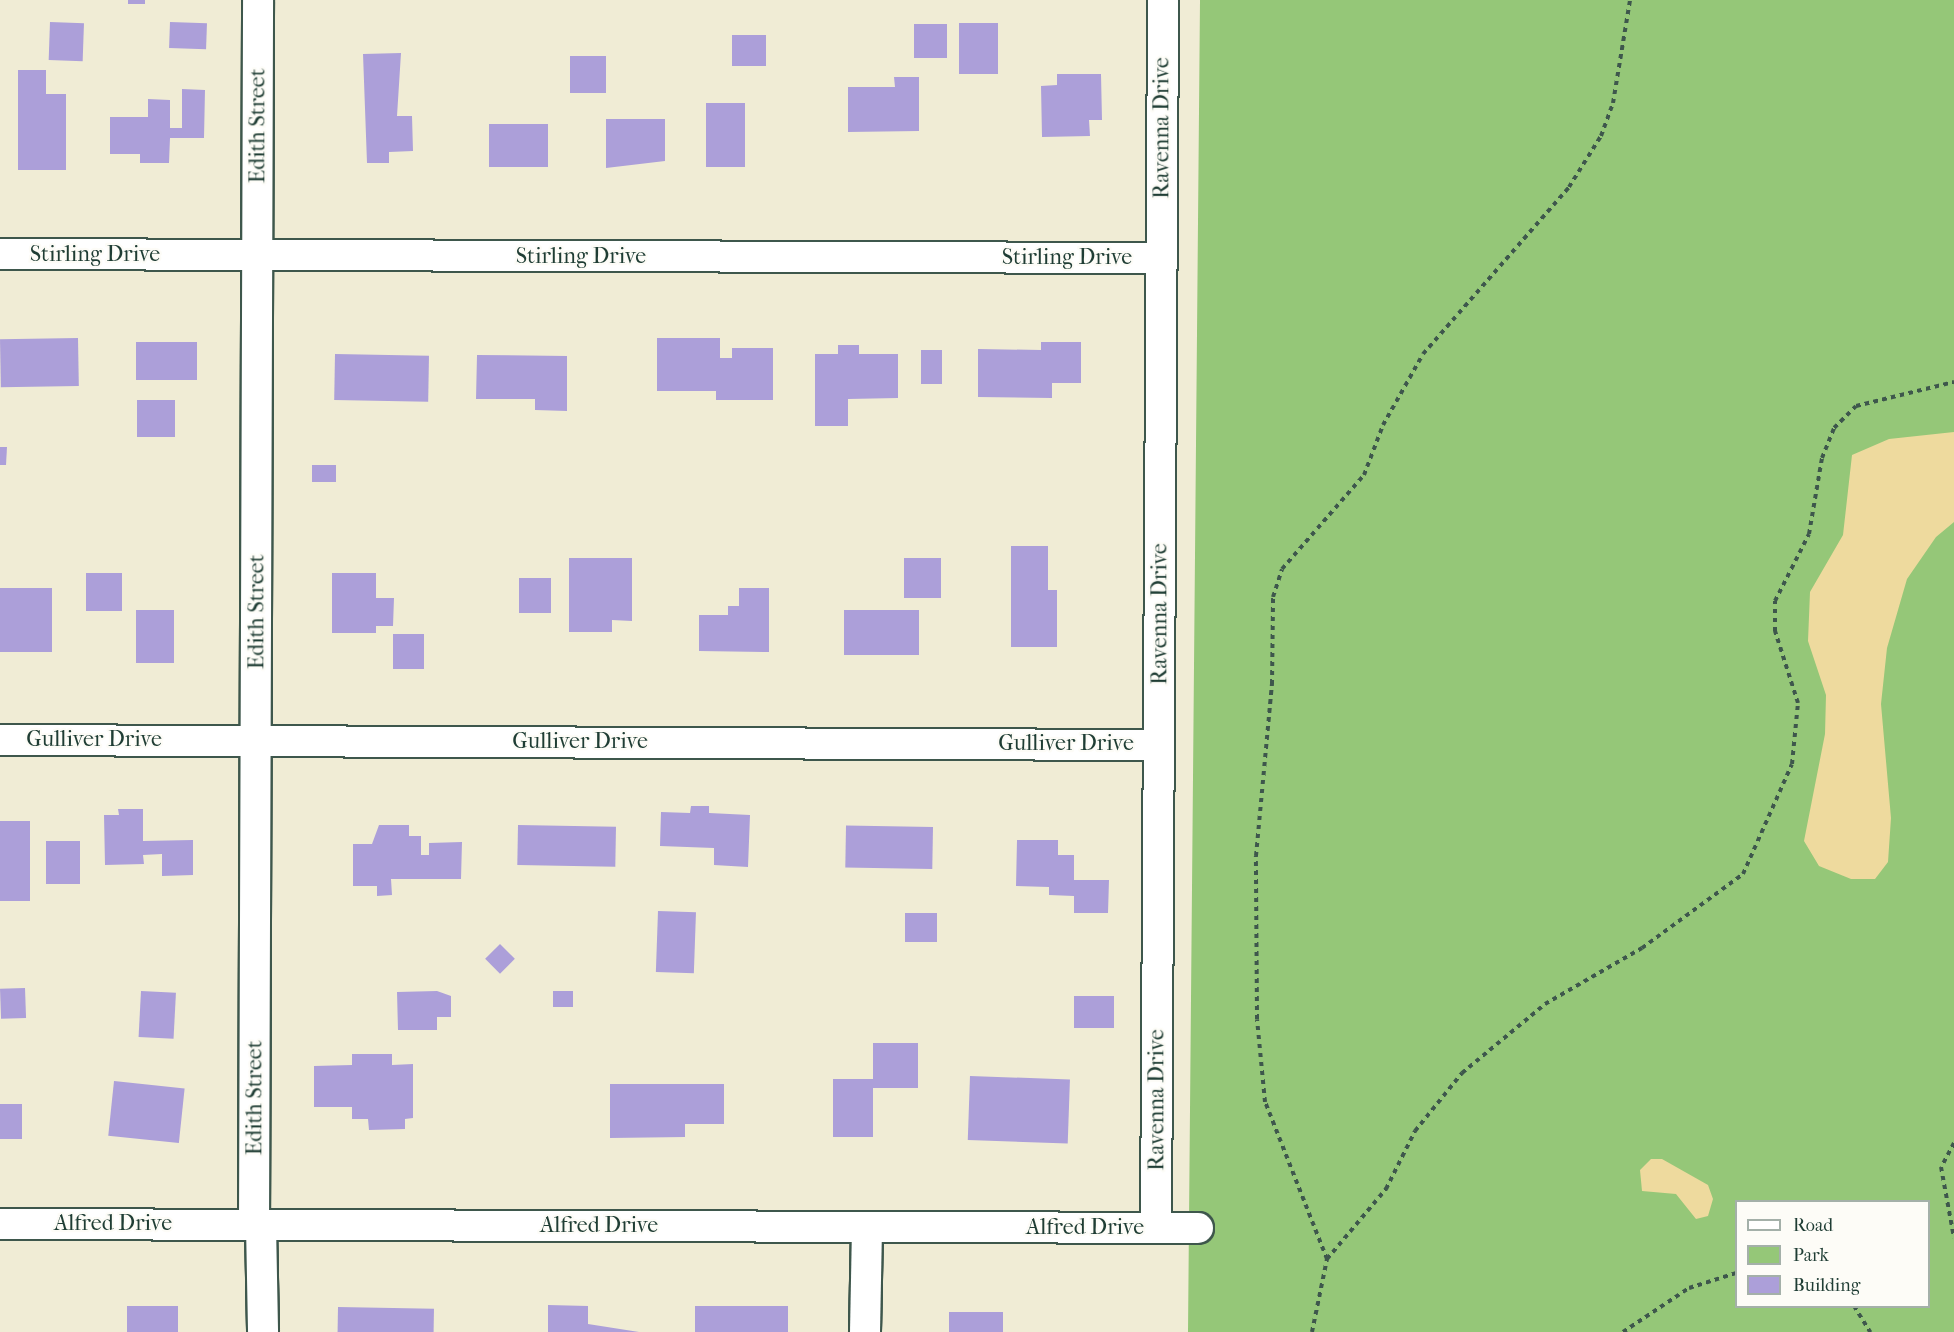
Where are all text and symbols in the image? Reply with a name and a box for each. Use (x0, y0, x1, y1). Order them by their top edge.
street label: Ravenna Drive (1149, 57, 1175, 199)
street label: Edith Street (245, 69, 271, 183)
street label: Stirling Drive (30, 242, 160, 268)
street label: Stirling Drive (516, 244, 646, 270)
street label: Stirling Drive (1002, 245, 1132, 271)
street label: Ravenna Drive (1147, 543, 1173, 685)
street label: Edith Street (244, 555, 270, 669)
street label: Gulliver Drive (26, 727, 162, 753)
street label: Gulliver Drive (512, 729, 648, 755)
street label: Gulliver Drive (998, 731, 1134, 757)
street label: Ravenna Drive (1144, 1029, 1170, 1171)
street label: Edith Street (242, 1041, 268, 1155)
legend (1735, 1200, 1930, 1308)
street label: Alfred Drive (54, 1211, 172, 1237)
street label: Alfred Drive (540, 1213, 658, 1239)
street label: Alfred Drive (1026, 1215, 1144, 1241)
text: Road (1793, 1215, 1833, 1236)
text: Park (1793, 1245, 1829, 1266)
text: Building (1793, 1275, 1860, 1296)

